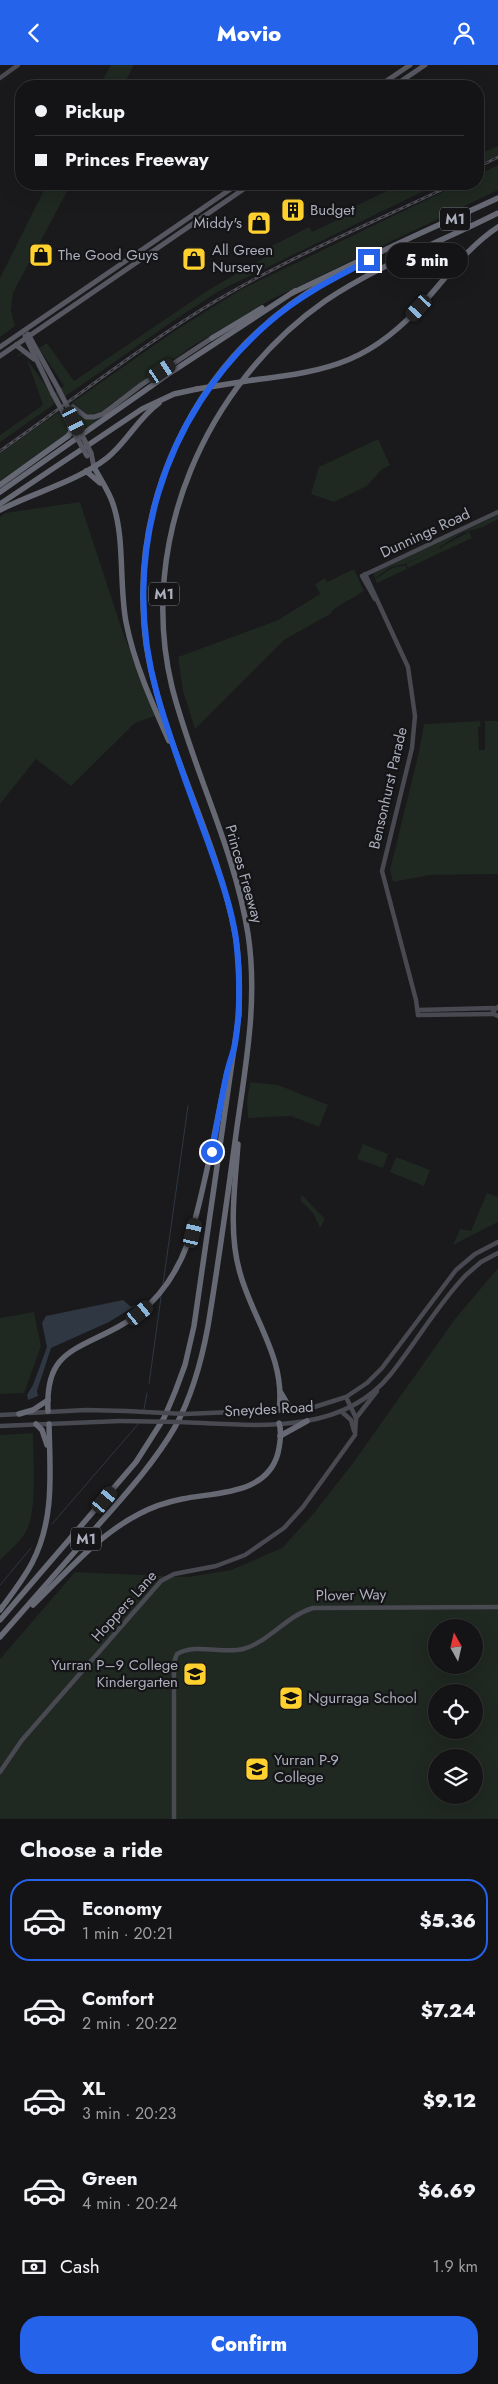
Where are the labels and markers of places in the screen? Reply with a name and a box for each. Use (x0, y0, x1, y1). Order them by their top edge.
building icon: Budget (280, 197, 306, 223)
place label: Budget (310, 199, 355, 221)
shop icon: Middy's (246, 210, 272, 236)
place label: Middy's (193, 212, 242, 234)
place label: All Green Nursery (212, 239, 273, 278)
shop icon: The Good Guys (28, 242, 54, 268)
place label: The Good Guys (58, 244, 158, 266)
shop icon: All Green Nursery (181, 246, 207, 272)
place label: Yurran P–9 College Kindergarten (51, 1654, 178, 1693)
school or university icon: Yurran P–9 College Kindergarten (182, 1661, 208, 1687)
school or university icon: Ngurraga School (278, 1685, 304, 1711)
place label: Ngurraga School (308, 1687, 417, 1709)
place label: Yurran P-9 College (274, 1749, 339, 1788)
school or university icon: Yurran P-9 College (244, 1756, 270, 1782)

